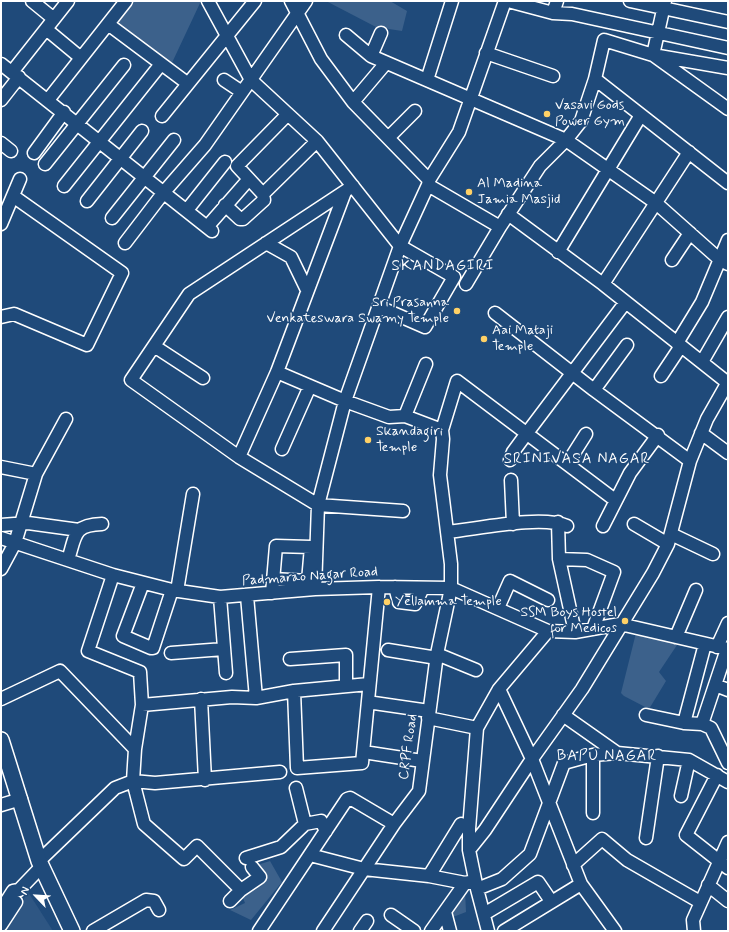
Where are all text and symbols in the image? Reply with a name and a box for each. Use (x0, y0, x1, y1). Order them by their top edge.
place label: Vasavi Gods Power Gym (555, 98, 625, 130)
marker: Vasavi Gods Power Gym (542, 109, 552, 119)
place label: Al Madina Jamia Masjid (477, 176, 560, 208)
marker: Al Madina Jamia Masjid (464, 187, 474, 197)
district label: SKANDAGIRI (393, 258, 493, 276)
place label: Sri Prasanna Venkateswara Swamy Temple (266, 295, 449, 328)
marker: Sri Prasanna Venkateswara Swamy Temple (452, 306, 462, 316)
place label: Aai Mataji Temple (492, 323, 553, 356)
marker: Aai Mataji Temple (479, 334, 489, 344)
place label: Skandagiri Temple (376, 424, 443, 456)
marker: Skandagiri Temple (363, 435, 373, 445)
district label: SRINIVASA NAGAR (503, 451, 651, 469)
street label: Padmarao Nagar Road (242, 564, 378, 590)
place label: Yellamma Temple (395, 594, 502, 610)
marker: Yellamma Temple (382, 597, 392, 607)
place label: SSM Boys Hostel for Medicos (520, 605, 617, 638)
marker: SSM Boys Hostel for Medicos (620, 616, 630, 626)
street label: CRPF Road (396, 713, 422, 781)
district label: BAPU NAGAR (556, 748, 658, 766)
north arrow (16, 876, 56, 916)
text: N (17, 885, 33, 897)

